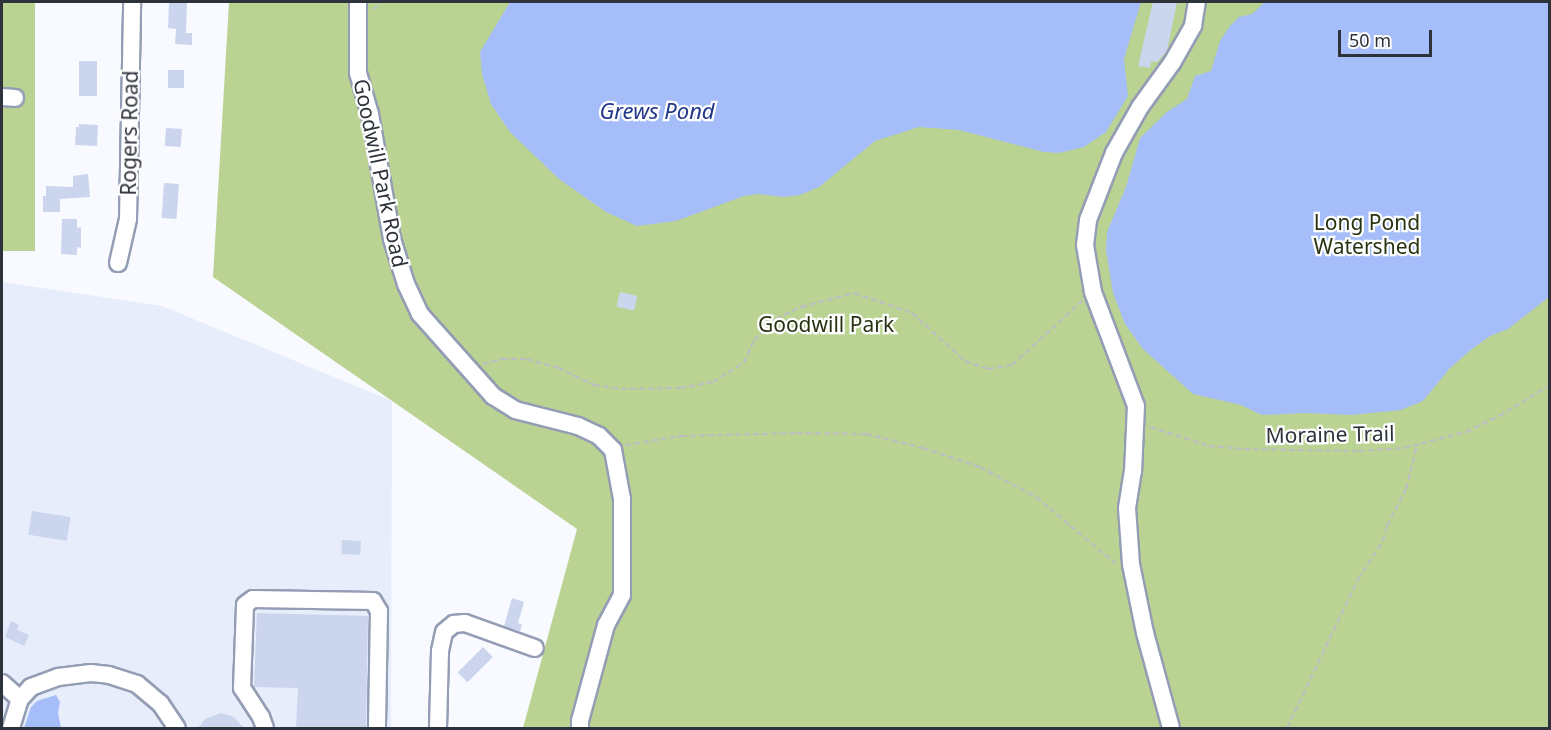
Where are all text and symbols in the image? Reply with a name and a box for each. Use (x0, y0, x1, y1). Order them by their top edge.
scale bar (1341, 18, 1436, 56)
text: 50 m (1349, 28, 1391, 52)
street label: Rogers Road (115, 70, 143, 196)
street label: Goodwill Park Road (349, 76, 413, 270)
water label: Grews Pond (599, 98, 715, 124)
park label: Long Pond Watershed (1314, 209, 1420, 259)
park label: Goodwill Park (758, 311, 894, 337)
street label: Moraine Trail (1265, 420, 1395, 448)

